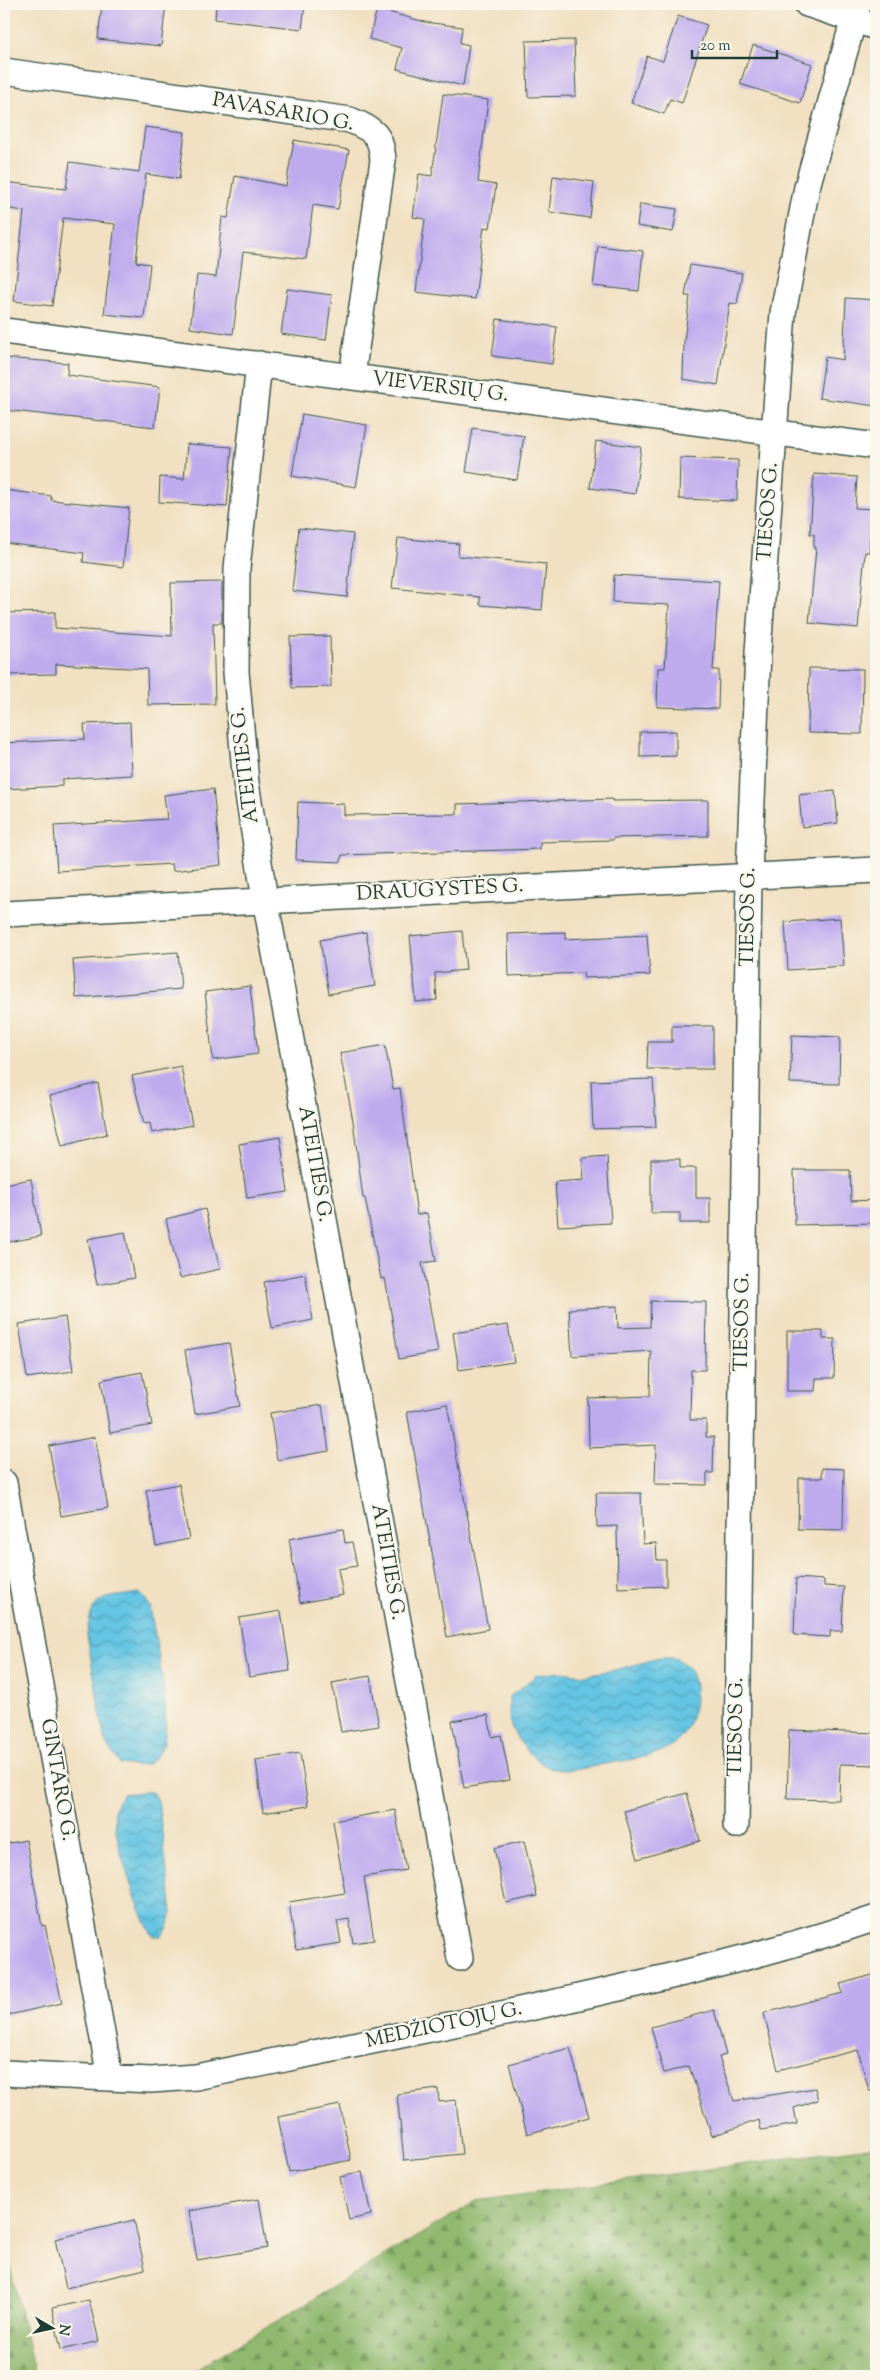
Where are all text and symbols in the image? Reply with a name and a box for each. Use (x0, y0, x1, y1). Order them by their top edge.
scale bar (692, 28, 778, 60)
text: 20 m (700, 36, 731, 57)
street label: PAVASARIO G. (210, 86, 356, 140)
street label: VIEVERSIŲ G. (370, 365, 510, 411)
street label: TIESOS G. (751, 461, 787, 563)
street label: ATEITIES G. (224, 705, 268, 825)
street label: TIESOS G. (734, 867, 764, 967)
street label: DRAUGYSTĖS G. (356, 872, 524, 910)
street label: ATEITIES G. (290, 1104, 338, 1224)
street label: TIESOS G. (728, 1272, 758, 1372)
street label: ATEITIES G. (363, 1502, 411, 1622)
street label: TIESOS G. (722, 1677, 752, 1777)
street label: GINTARO G. (32, 1716, 82, 1844)
street label: MEDŽIOTOJŲ G. (363, 1995, 525, 2057)
north arrow (28, 2302, 78, 2352)
text: N (52, 2323, 74, 2337)

